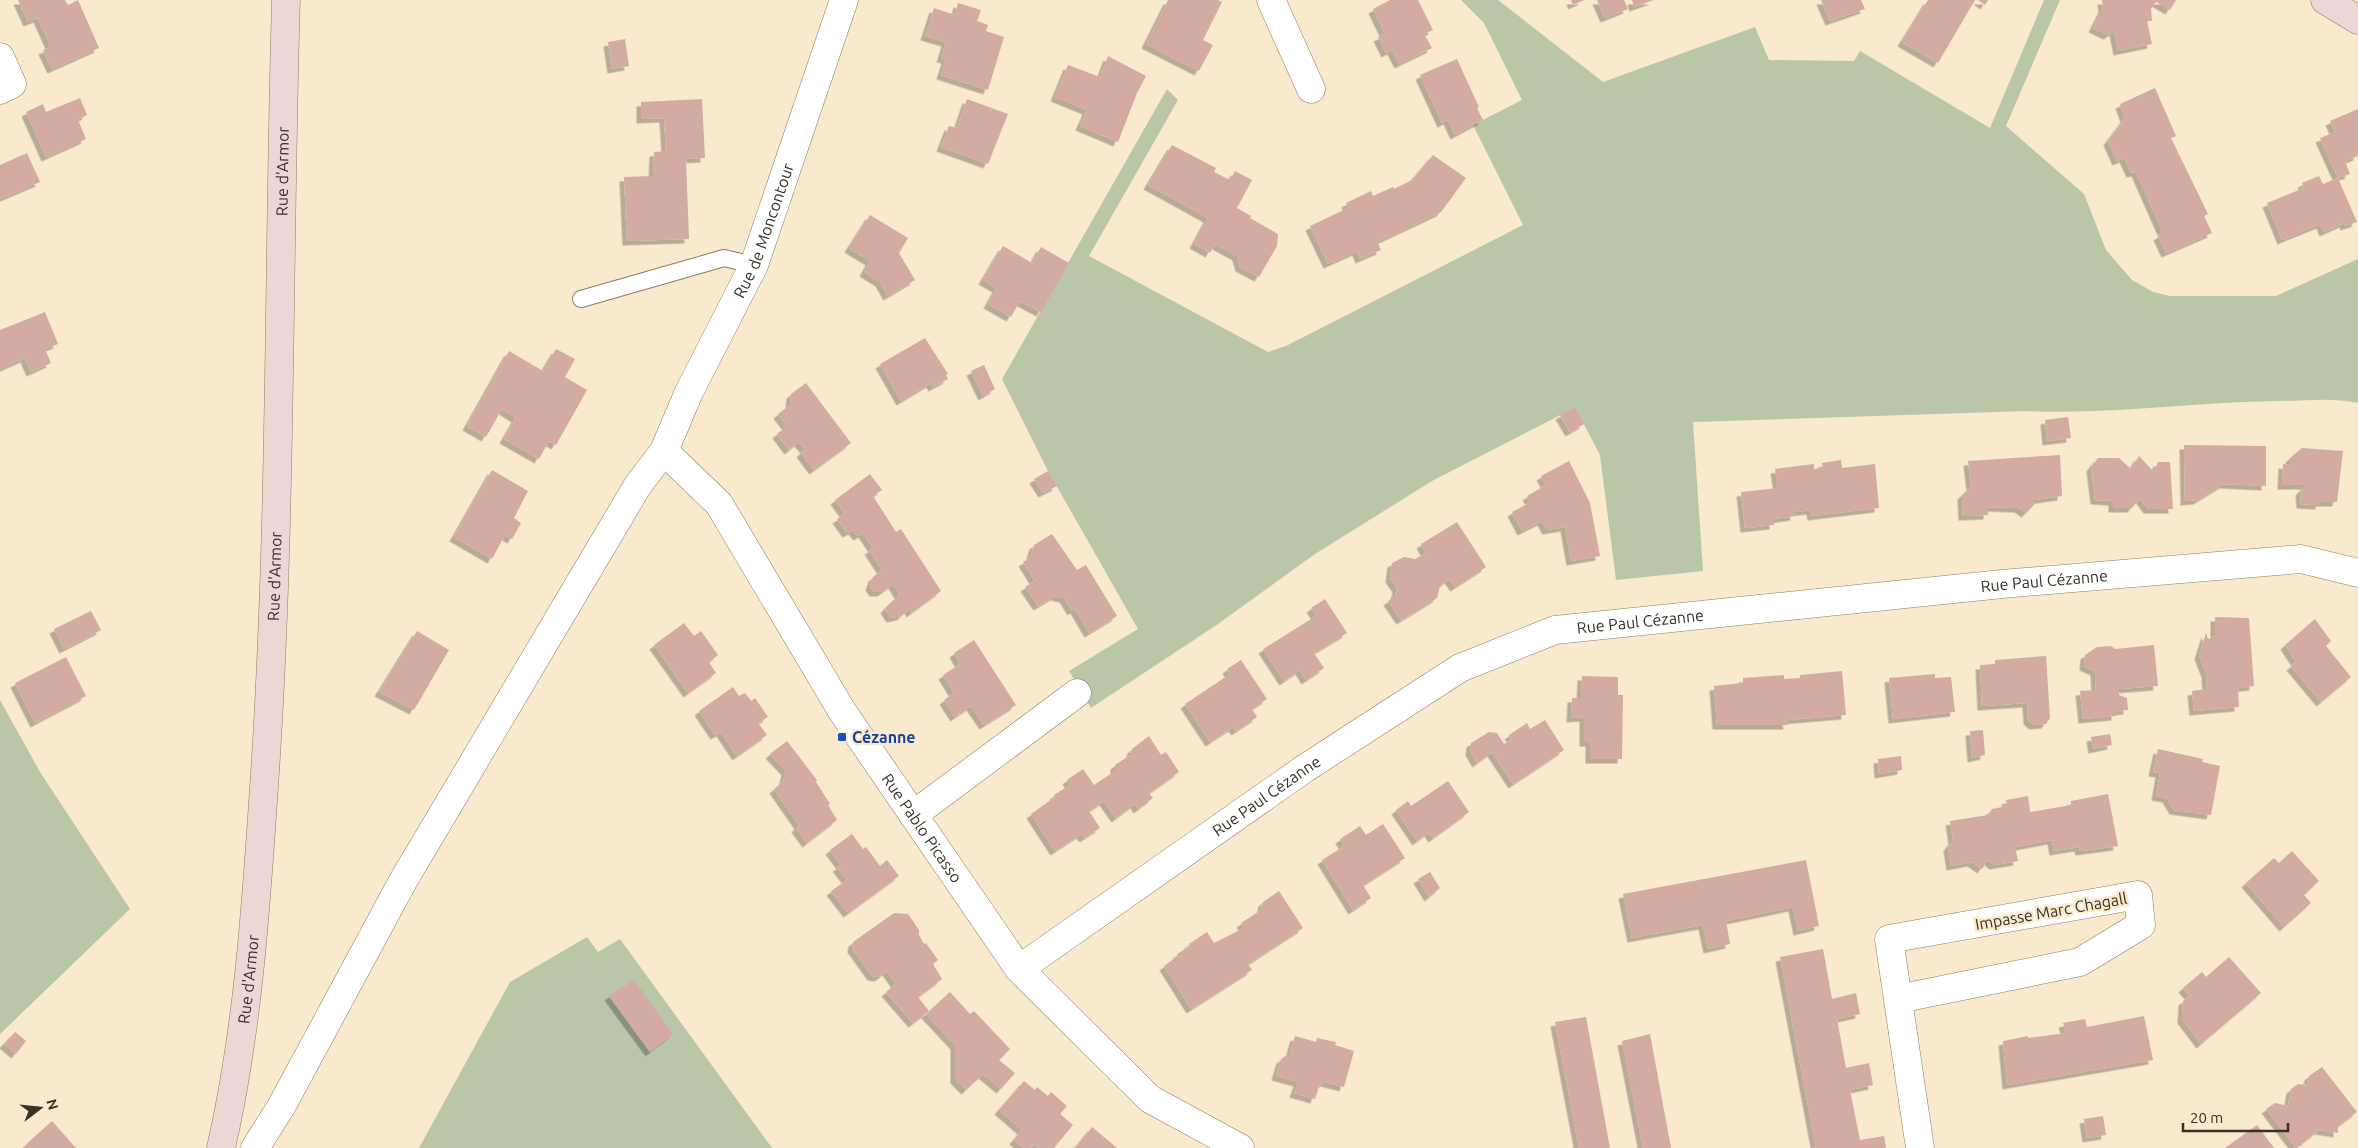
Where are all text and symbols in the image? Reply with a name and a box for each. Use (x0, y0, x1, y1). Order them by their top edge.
street label: Rue d'Armor (272, 126, 292, 216)
street label: Rue de Moncontour (730, 161, 797, 301)
street label: Rue d'Armor (264, 531, 285, 621)
street label: Rue Paul Cézanne (1980, 566, 2109, 595)
street label: Rue Paul Cézanne (1576, 606, 1705, 637)
place label: Cézanne (852, 728, 916, 746)
marker: Cézanne (836, 731, 848, 743)
street label: Rue Paul Cézanne (1209, 752, 1324, 840)
street label: Rue Pablo Picasso (879, 770, 966, 886)
street label: Impasse Marc Chagall (1974, 889, 2128, 933)
street label: Rue d'Armor (234, 934, 262, 1025)
north arrow (15, 1083, 65, 1133)
text: N (43, 1097, 62, 1112)
scale bar (2183, 1100, 2288, 1132)
text: 20 m (2190, 1109, 2223, 1126)

